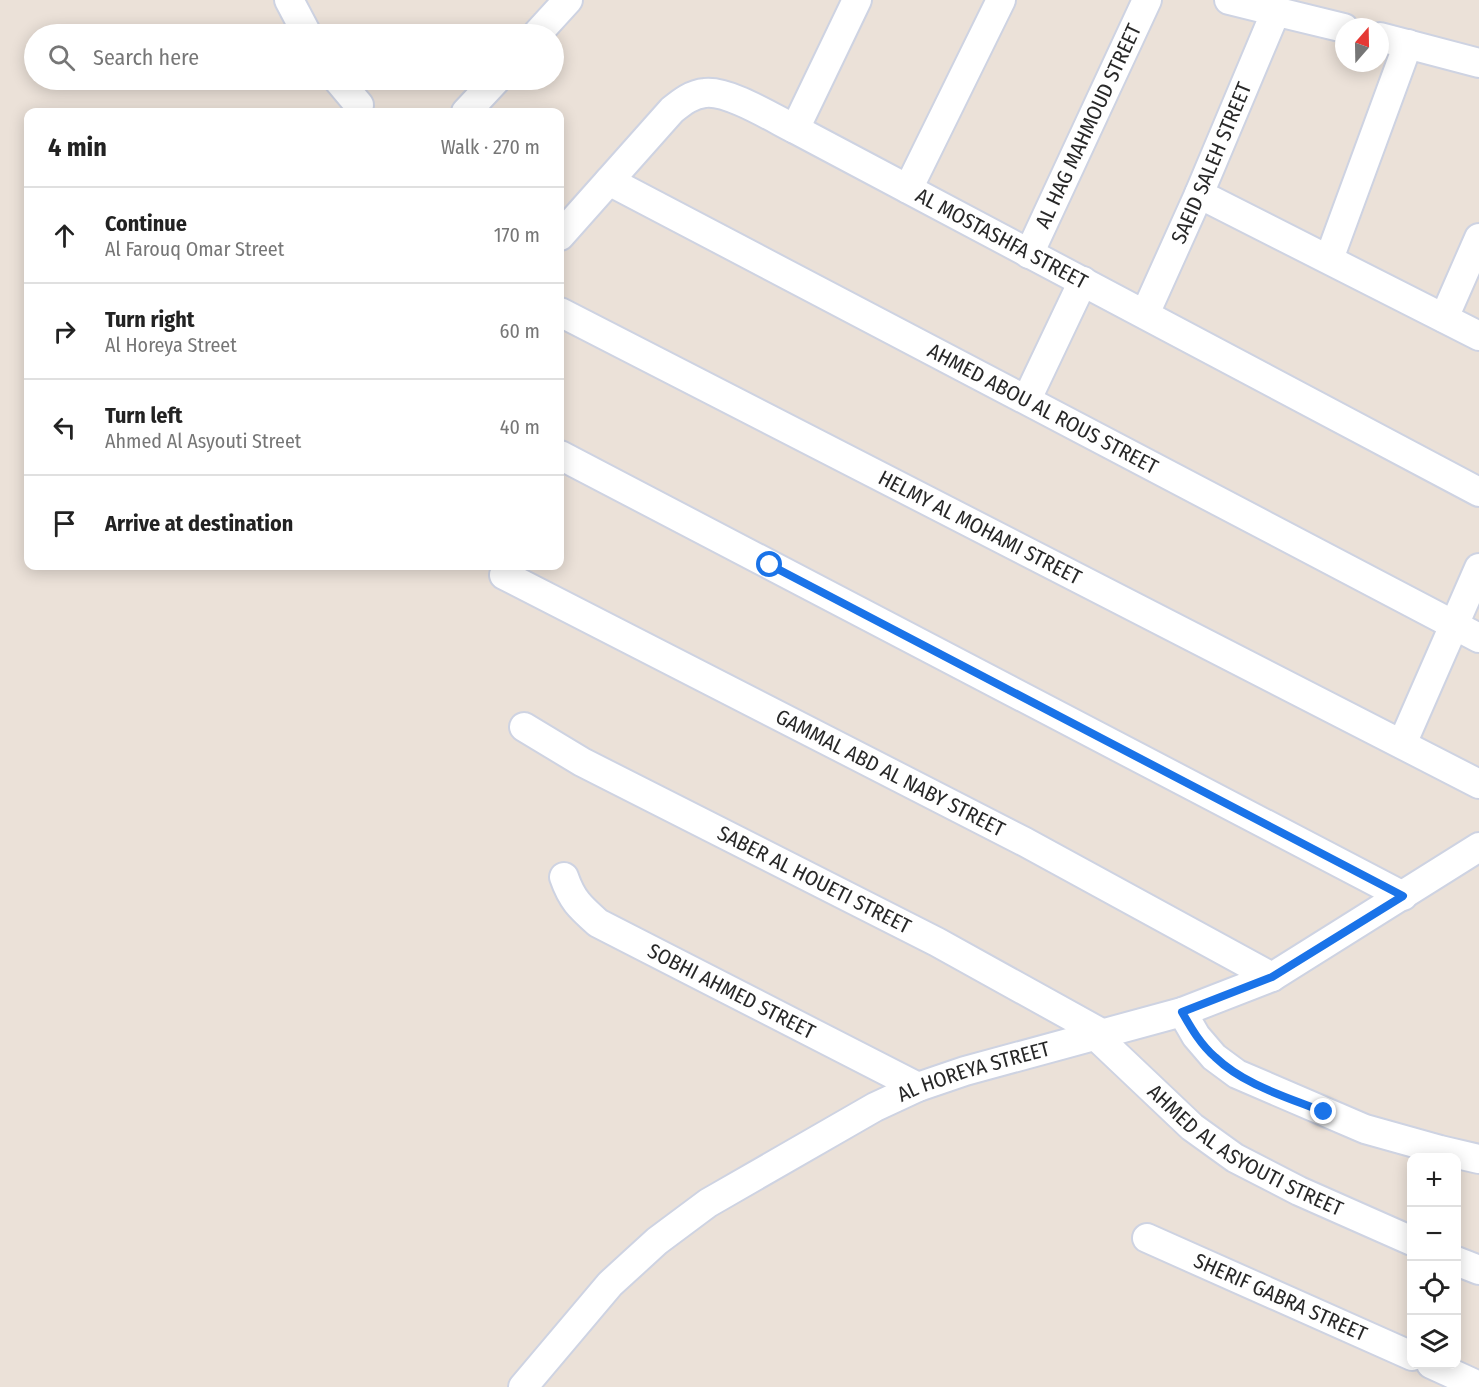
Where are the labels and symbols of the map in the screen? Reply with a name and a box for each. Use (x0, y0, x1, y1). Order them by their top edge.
north arrow (1335, 18, 1389, 72)
street label: AL HAG MAHMOUD STREET (1030, 19, 1147, 233)
street label: SAEID SALEH STREET (1165, 78, 1258, 248)
street label: AL MOSTASHFA STREET (911, 182, 1092, 295)
street label: AHMED ABOU AL ROUS STREET (923, 338, 1163, 480)
street label: HELMY AL MOHAMI STREET (874, 465, 1086, 591)
route start (756, 551, 782, 577)
street label: GAMMAL ABD AL NABY STREET (771, 703, 1009, 843)
street label: SABER AL HOUETI STREET (713, 820, 915, 940)
street label: SOBHI AHMED STREET (643, 938, 820, 1045)
street label: AL HOREYA STREET (893, 1035, 1053, 1108)
street label: AHMED AL ASYOUTI STREET (1142, 1079, 1347, 1222)
route end (1310, 1098, 1336, 1124)
street label: SHERIF GABRA STREET (1190, 1248, 1371, 1347)

